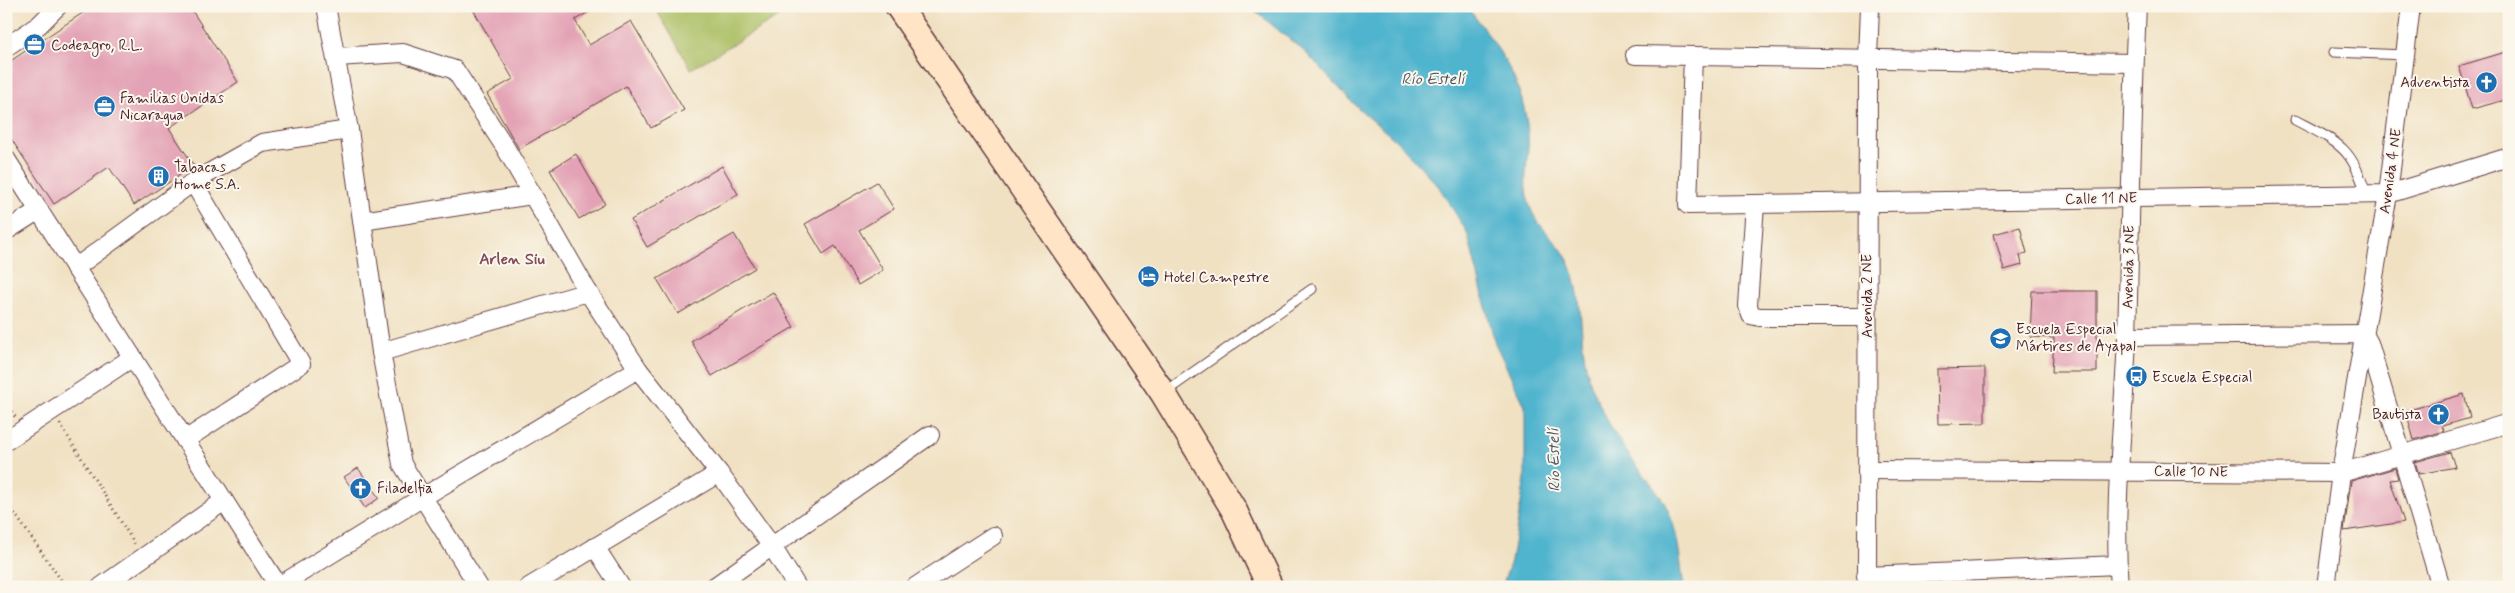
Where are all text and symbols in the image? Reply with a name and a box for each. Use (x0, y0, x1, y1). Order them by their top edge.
office icon: Codeagro, R.L. (23, 33, 47, 57)
place label: Codeagro, R.L. (51, 36, 143, 57)
water label: Río Estelí (1401, 69, 1466, 90)
church icon: Adventista (2474, 70, 2498, 94)
place label: Adventista (2400, 73, 2470, 93)
place label: Familias Unidas Nicaragua (120, 89, 224, 126)
office icon: Familias Unidas Nicaragua (92, 95, 116, 119)
street label: Avenida 4 NE (2375, 127, 2407, 215)
place label: Tabacas Home S.A. (174, 158, 240, 195)
building icon: Tabacas Home S.A. (146, 164, 170, 188)
street label: Calle 11 NE (2065, 188, 2138, 210)
street label: Avenida 3 NE (2118, 225, 2140, 309)
district label: Arlen Siu (479, 249, 545, 270)
street label: Avenida 2 NE (1858, 253, 1878, 338)
hotel icon: Hotel Campestre (1136, 265, 1160, 289)
place label: Hotel Campestre (1164, 268, 1269, 288)
place label: Escuela Especial Mártires de Ayapal (2016, 320, 2136, 357)
school or university icon: Escuela Especial Mártires de Ayapal (1988, 326, 2012, 350)
bus stop icon: Escuela Especial (2124, 365, 2148, 389)
place label: Escuela Especial (2152, 368, 2253, 388)
church icon: Bautista (2426, 402, 2450, 426)
place label: Bautista (2372, 405, 2422, 425)
water label: Río Estelí (1543, 426, 1566, 492)
street label: Calle 10 NE (2154, 461, 2229, 483)
church icon: Filadelfia (349, 476, 373, 500)
place label: Filadelfia (377, 479, 433, 499)

